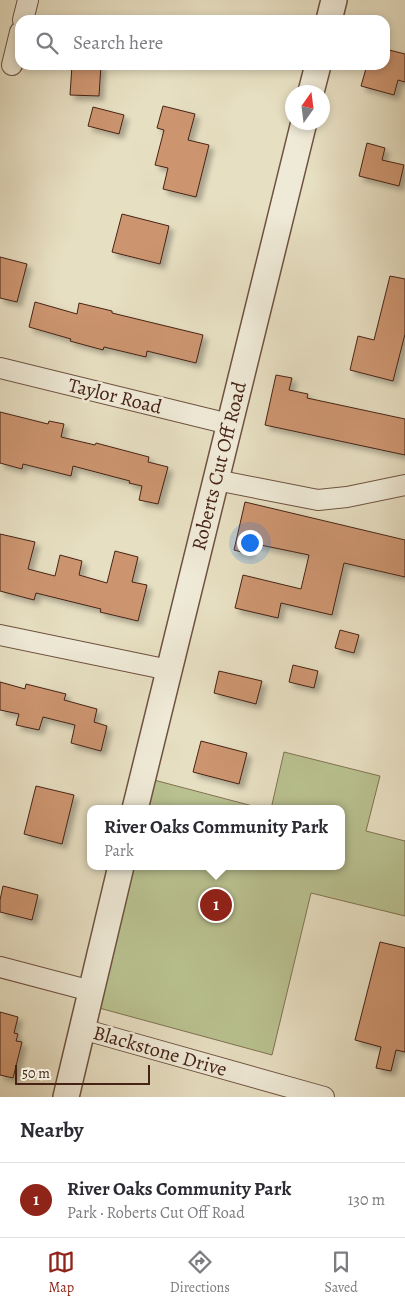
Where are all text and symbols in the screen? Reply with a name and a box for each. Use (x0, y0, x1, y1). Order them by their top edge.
search box (15, 15, 390, 70)
icon: search (33, 29, 61, 57)
text: Search here (73, 30, 163, 56)
north arrow (285, 85, 330, 130)
street label: Taylor Road (65, 371, 165, 421)
street label: Roberts Cut Off Road (185, 379, 253, 553)
your location (237, 530, 263, 556)
popup (87, 805, 345, 870)
text: River Oaks Community Park (104, 814, 328, 840)
text: Park (104, 840, 134, 862)
pin: 1 (200, 886, 232, 924)
street label: Blackstone Drive (90, 1019, 230, 1083)
scale bar (15, 1062, 150, 1085)
text: 50 m (22, 1064, 50, 1083)
text: Nearby (20, 1116, 83, 1144)
text: River Oaks Community Park (67, 1176, 291, 1202)
text: 1 (33, 1189, 39, 1211)
text: 130 m (348, 1189, 385, 1211)
text: Park · Roberts Cut Off Road (67, 1202, 245, 1224)
tab: Map (47, 1248, 75, 1297)
tab: Directions (170, 1248, 230, 1297)
tab: Saved (325, 1248, 358, 1297)

